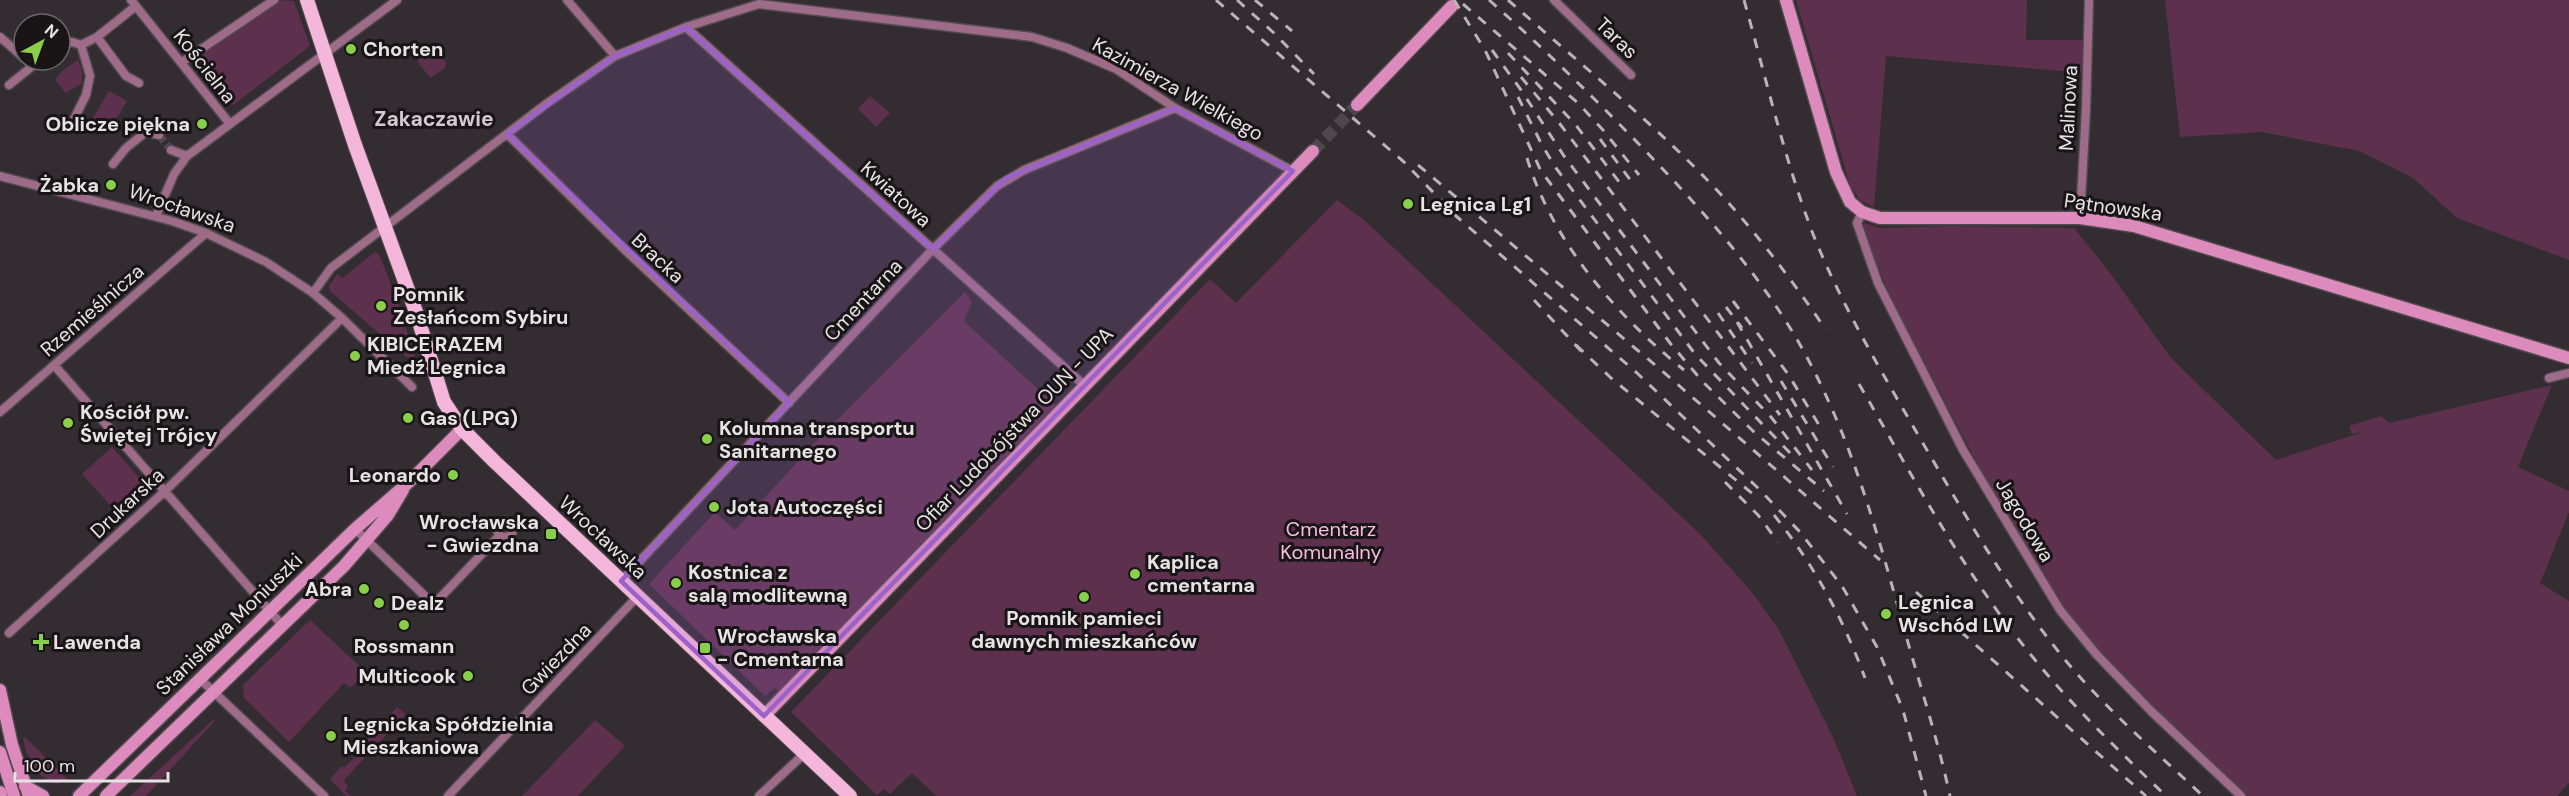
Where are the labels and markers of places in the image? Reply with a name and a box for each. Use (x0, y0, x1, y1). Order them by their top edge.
place label: Chorten (363, 36, 443, 62)
marker: Chorten (344, 42, 358, 56)
place label: Oblicze piękna (45, 111, 190, 137)
marker: Oblicze piękna (195, 117, 209, 131)
place label: Żabka (40, 172, 99, 198)
marker: Żabka (104, 178, 118, 192)
place label: Legnica Lg1 (1420, 191, 1531, 217)
marker: Legnica Lg1 (1401, 197, 1415, 211)
place label: Pomnik Zesłańcom Sybiru (393, 281, 568, 330)
marker: Pomnik Zesłańcom Sybiru (374, 299, 388, 313)
place label: KIBICE RAZEM Miedź Legnica (367, 331, 506, 380)
marker: KIBICE RAZEM Miedź Legnica (348, 349, 362, 363)
place label: Kościół pw. Świętej Trójcy (80, 399, 217, 448)
place label: Gas (LPG) (420, 405, 518, 431)
marker: Gas (LPG) (401, 411, 415, 425)
place label: Kolumna transportu Sanitarnego (719, 415, 915, 464)
marker: Kościół pw. Świętej Trójcy (61, 416, 75, 430)
marker: Kolumna transportu Sanitarnego (700, 432, 714, 446)
place label: Leonardo (349, 462, 441, 488)
marker: Leonardo (446, 468, 460, 482)
place label: Jota Autoczęści (726, 494, 883, 520)
marker: Jota Autoczęści (707, 500, 721, 514)
place label: Wrocławska - Gwiezdna (419, 509, 539, 558)
marker: Wrocławska - Gwiezdna (544, 527, 558, 541)
place label: Kaplica cmentarna (1147, 549, 1255, 598)
place label: Kostnica z salą modlitewną (688, 559, 848, 608)
marker: Kaplica cmentarna (1128, 567, 1142, 581)
place label: Abra (305, 576, 352, 602)
marker: Kostnica z salą modlitewną (669, 576, 683, 590)
marker: Abra (357, 582, 371, 596)
place label: Legnica Wschód LW (1898, 589, 2013, 638)
place label: Dealz (391, 590, 444, 616)
marker: Pomnik pamieci dawnych mieszkańców (1077, 590, 1091, 604)
marker: Dealz (372, 596, 386, 610)
place label: Pomnik pamieci dawnych mieszkańców (971, 605, 1198, 654)
marker: Legnica Wschód LW (1879, 607, 1893, 621)
marker: Rossmann (397, 618, 411, 632)
place label: Wrocławska - Cmentarna (717, 623, 844, 672)
place label: Lawenda (53, 629, 141, 655)
place label: Rossmann (354, 633, 454, 659)
marker: Lawenda (34, 635, 48, 649)
marker: Wrocławska - Cmentarna (698, 641, 712, 655)
place label: Multicook (358, 663, 456, 689)
marker: Multicook (461, 669, 475, 683)
place label: Legnicka Spółdzielnia Mieszkaniowa (343, 711, 554, 760)
marker: Legnicka Spółdzielnia Mieszkaniowa (324, 729, 338, 743)

